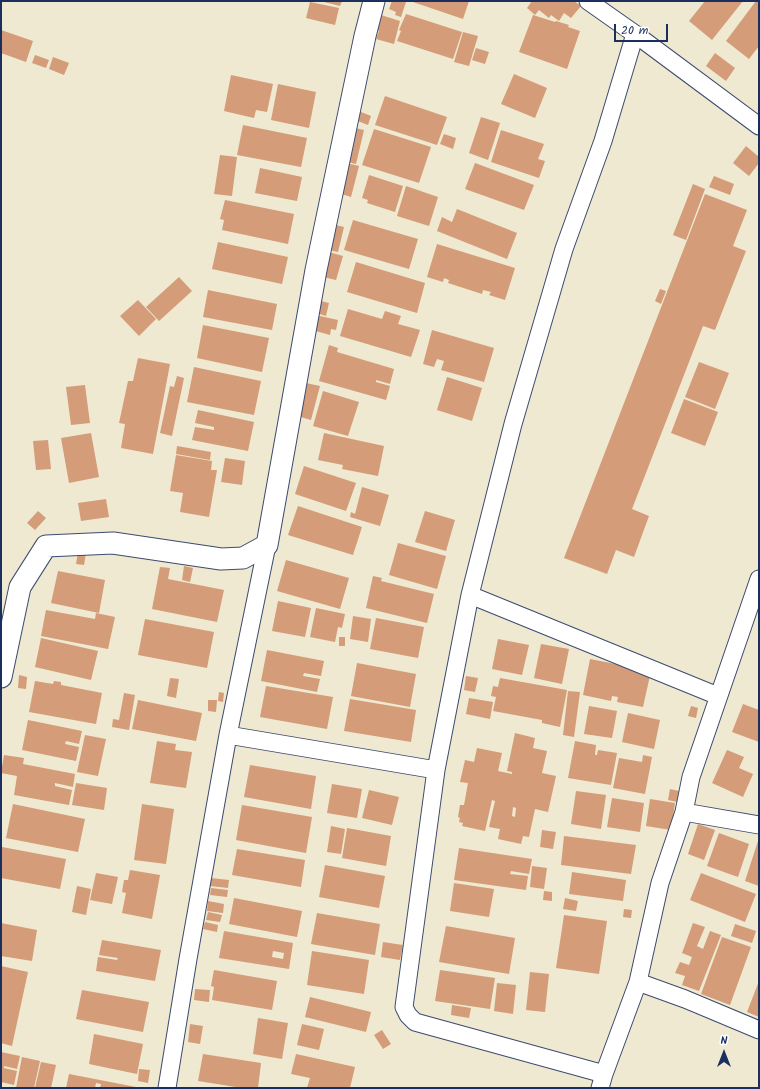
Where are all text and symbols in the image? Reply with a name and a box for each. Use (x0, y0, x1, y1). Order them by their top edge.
scale bar (616, 16, 670, 42)
text: 20 m (621, 21, 648, 40)
text: N (721, 1032, 727, 1050)
north arrow (704, 1033, 744, 1073)

